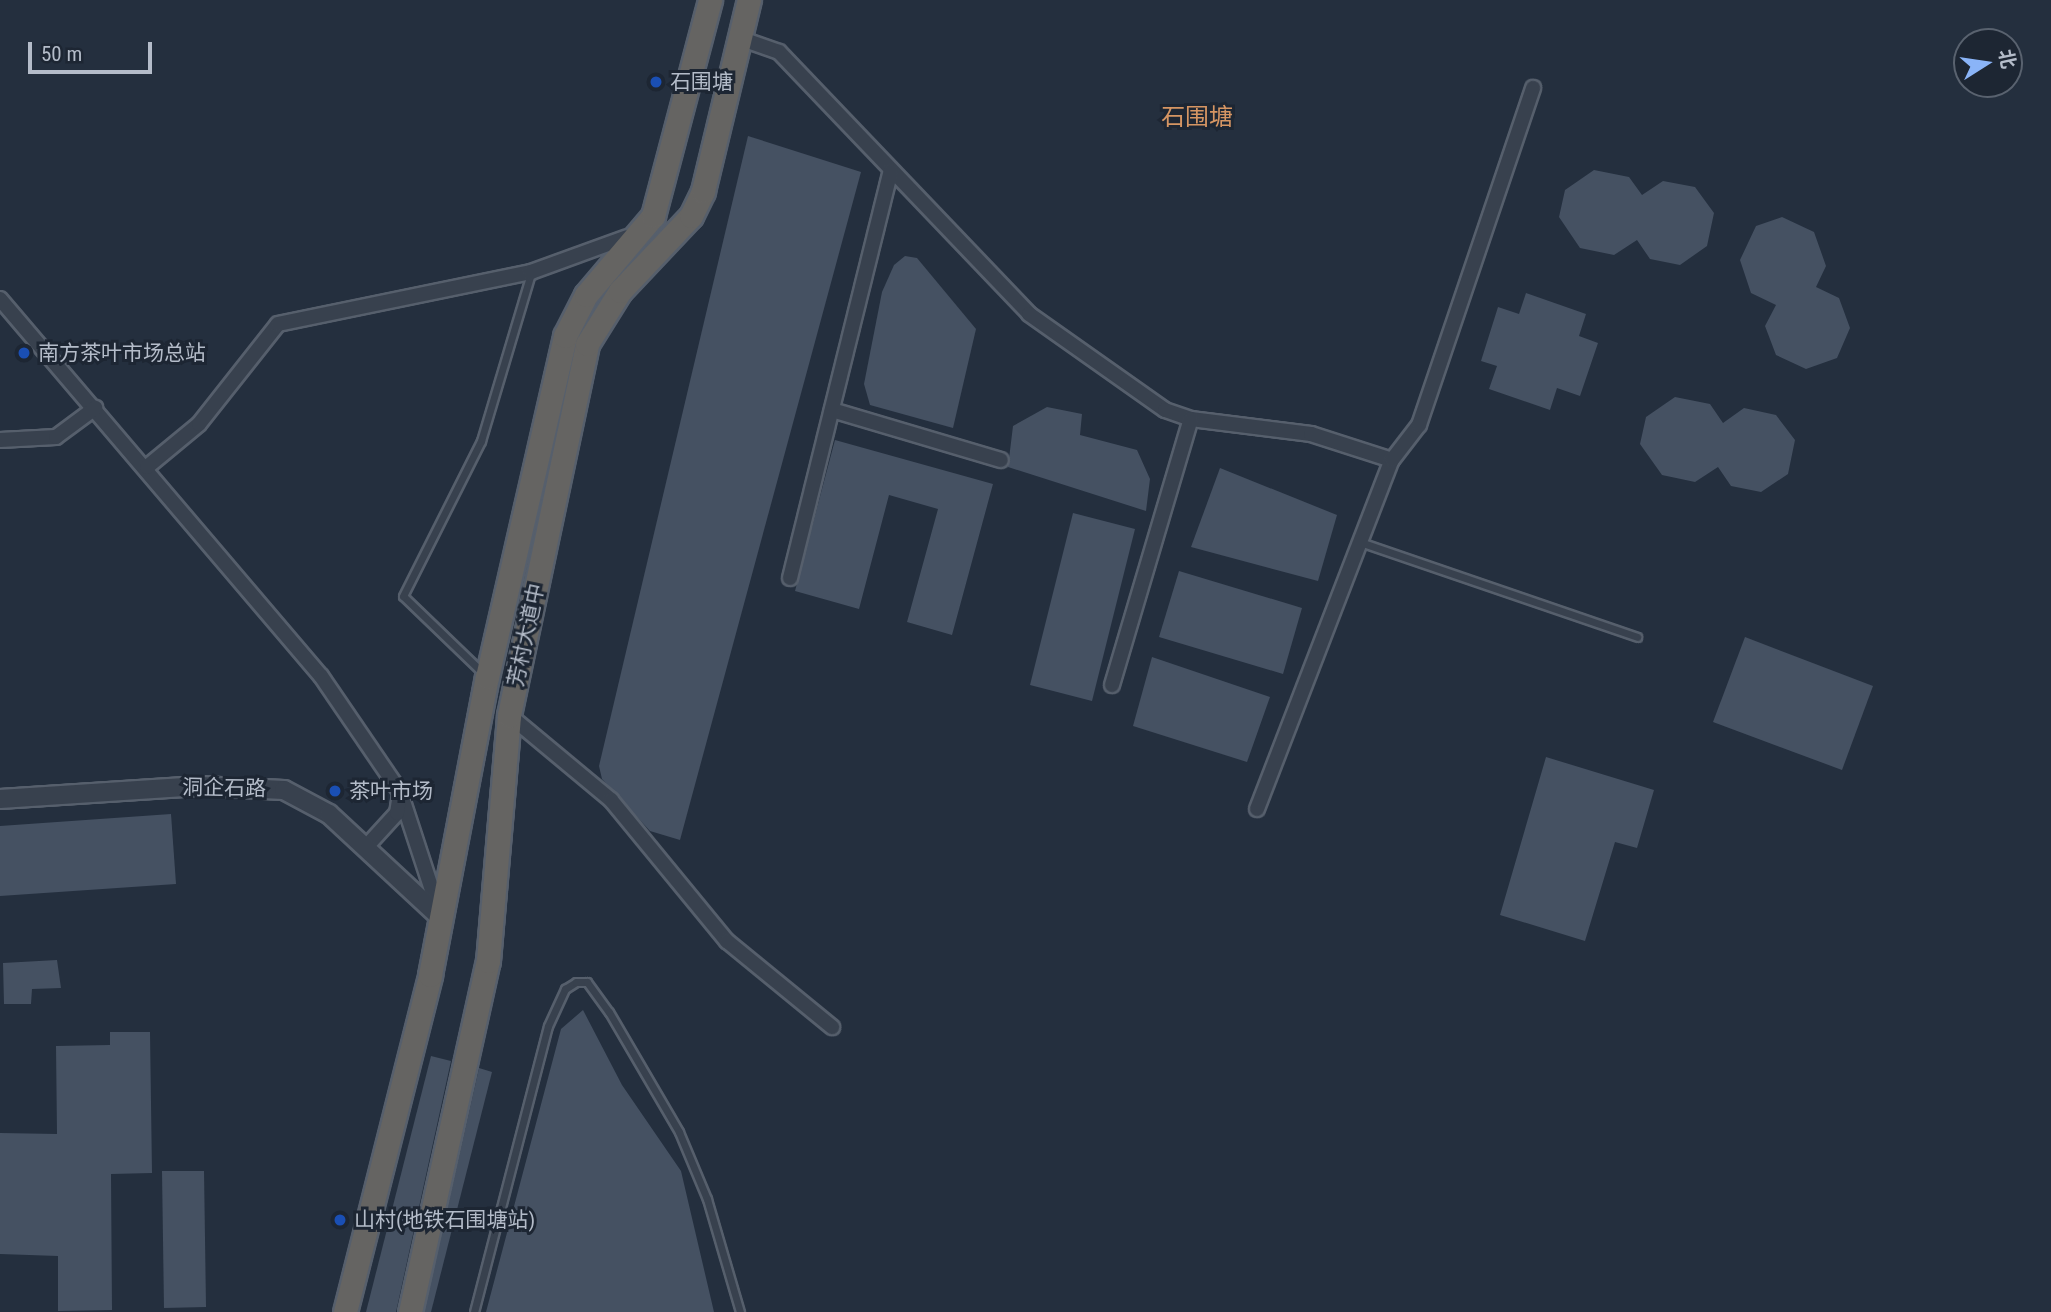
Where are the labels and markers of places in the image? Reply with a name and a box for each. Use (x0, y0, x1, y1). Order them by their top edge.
place label: 石围塘 (670, 69, 733, 95)
marker: 石围塘 (648, 74, 664, 90)
place label: 南方茶叶市场总站 (38, 340, 206, 366)
marker: 南方茶叶市场总站 (16, 345, 32, 361)
place label: 茶叶市场 (349, 778, 433, 804)
marker: 茶叶市场 (327, 783, 343, 799)
place label: 山村(地铁石围塘站) (354, 1207, 535, 1233)
marker: 山村(地铁石围塘站) (332, 1212, 348, 1228)

